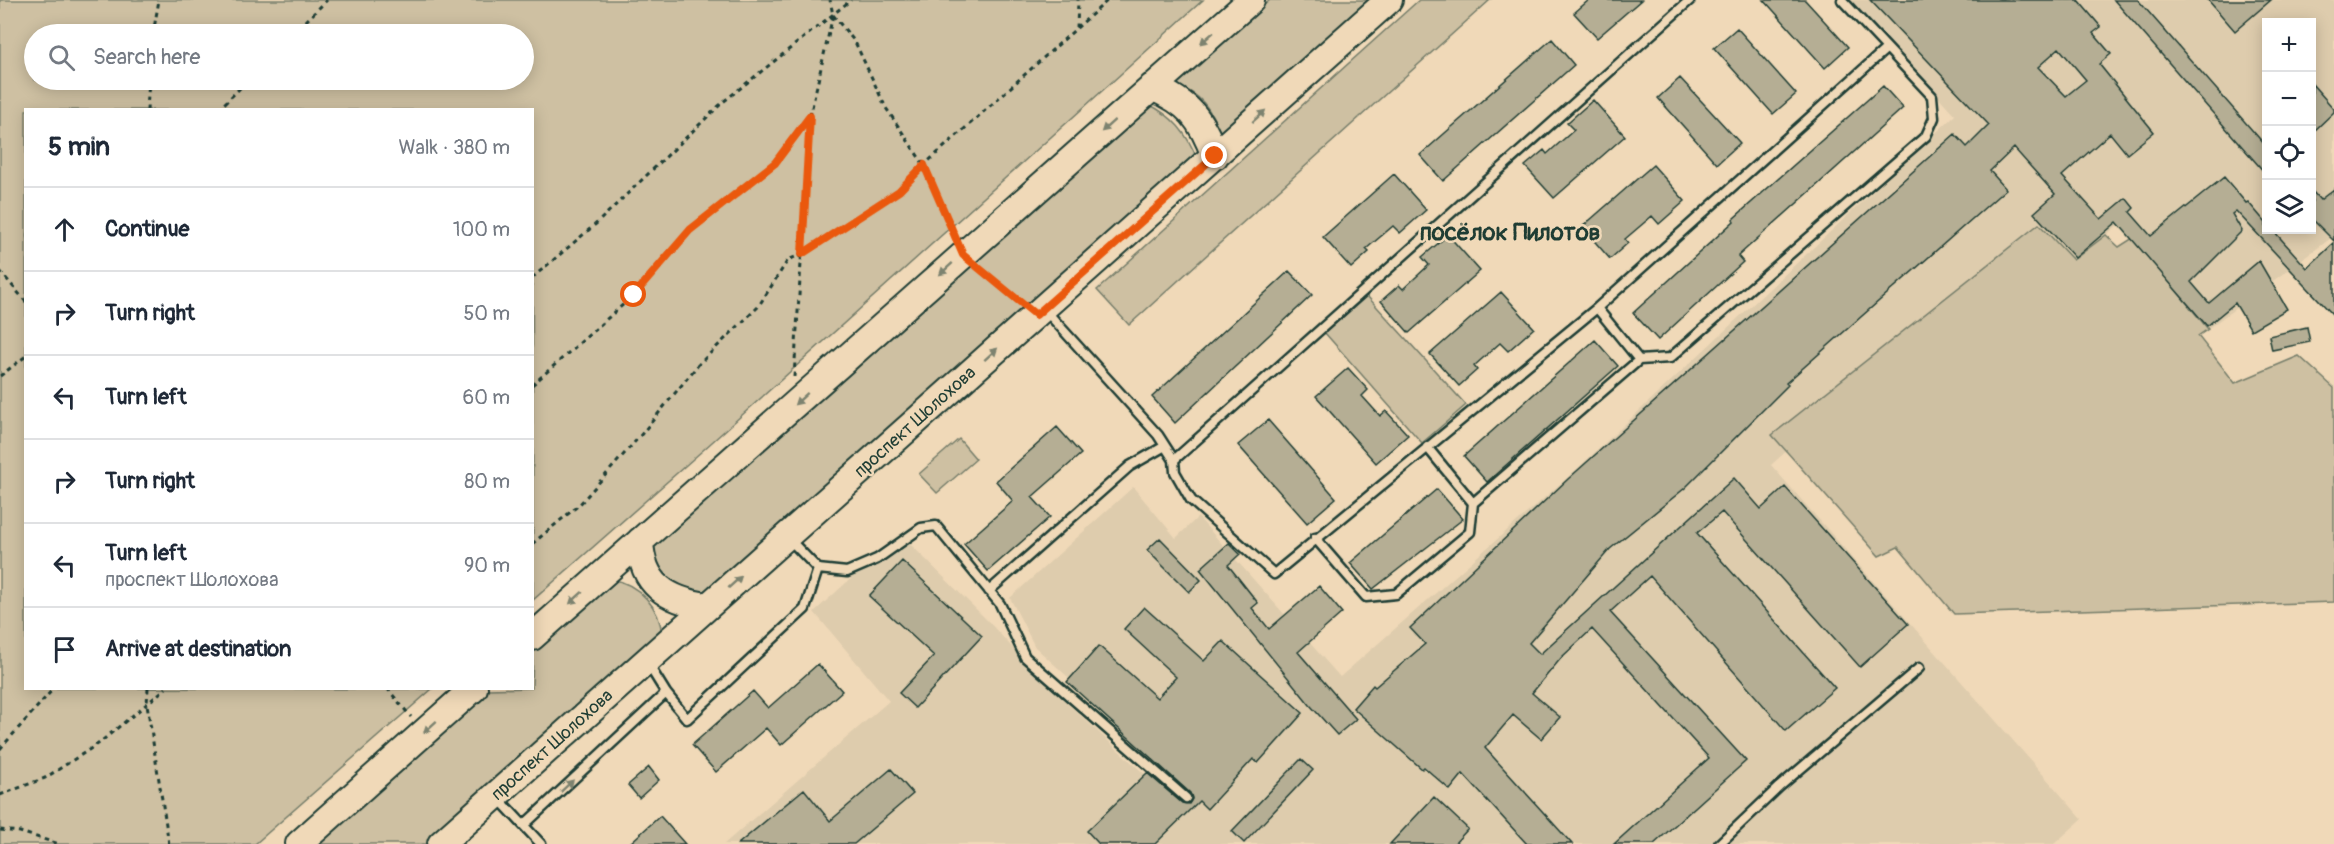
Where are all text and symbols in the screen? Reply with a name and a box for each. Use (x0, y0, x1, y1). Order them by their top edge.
map controls (2262, 18, 2316, 234)
button: + (2262, 18, 2316, 72)
search box (24, 24, 534, 90)
one-way arrow (1200, 31, 1215, 44)
icon: search (45, 41, 78, 74)
text: Search here (93, 43, 200, 71)
button: − (2262, 72, 2316, 126)
one-way arrow (1252, 110, 1266, 124)
one-way arrow (1101, 119, 1116, 132)
button: locate (2262, 126, 2316, 180)
text: 5 min (48, 131, 110, 163)
text: Walk · 380 m (398, 135, 510, 160)
route end (1201, 142, 1227, 168)
button: layers (2262, 180, 2316, 234)
icon: ahead (48, 213, 81, 246)
text: Continue (105, 215, 189, 243)
text: 100 m (453, 217, 510, 242)
district label: посёлок Пилотов (1420, 218, 1600, 247)
one-way arrow (939, 262, 954, 276)
route start (620, 281, 646, 307)
icon: right (48, 297, 81, 330)
text: Turn right (105, 299, 195, 327)
text: 50 m (463, 301, 510, 326)
one-way arrow (983, 348, 998, 361)
street label: проспект Шолохова (849, 361, 981, 483)
icon: left (48, 381, 81, 414)
text: Turn left (105, 383, 187, 411)
text: 60 m (463, 385, 510, 410)
one-way arrow (794, 392, 809, 405)
icon: right (48, 465, 81, 498)
text: Turn right (105, 467, 195, 495)
text: 80 m (464, 469, 510, 494)
text: Turn left (105, 539, 187, 567)
icon: left (48, 549, 81, 582)
text: 90 m (464, 553, 510, 578)
text: проспект Шолохова (105, 567, 278, 592)
one-way arrow (728, 575, 743, 589)
one-way arrow (569, 591, 584, 604)
icon: arrive (48, 633, 81, 666)
text: Arrive at destination (105, 635, 291, 663)
street label: проспект Шолохова (486, 684, 618, 806)
one-way arrow (423, 720, 438, 733)
one-way arrow (559, 779, 574, 793)

